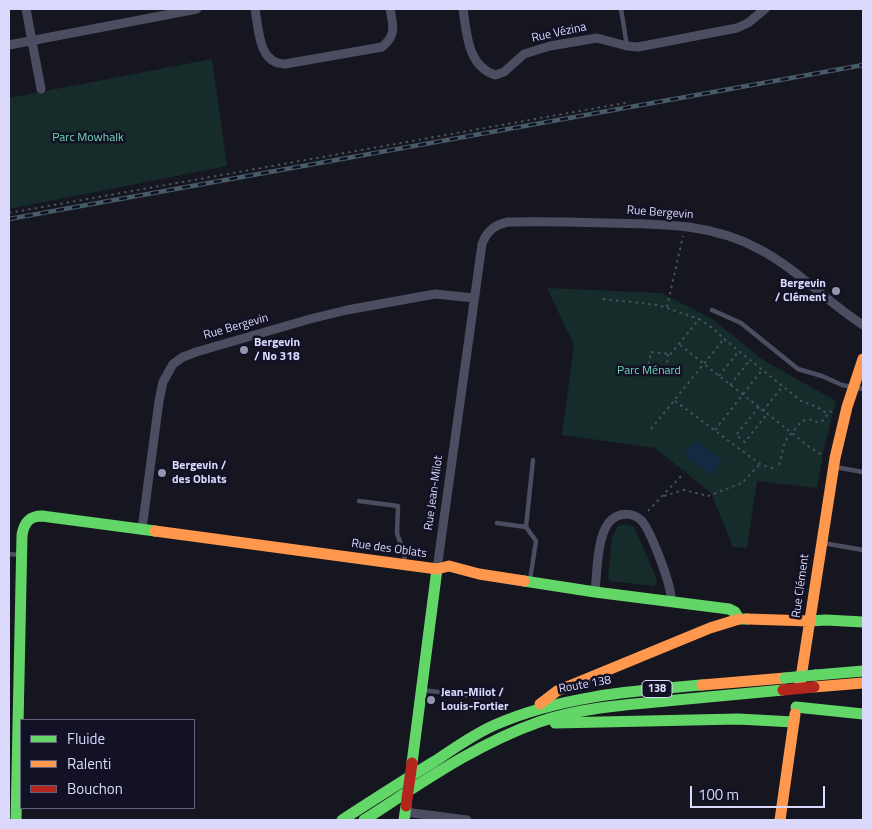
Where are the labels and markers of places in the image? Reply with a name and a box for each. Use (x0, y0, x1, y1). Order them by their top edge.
place label: Bergevin / Clément (775, 277, 826, 305)
marker: Bergevin / Clément (830, 285, 842, 297)
place label: Bergevin / No 318 (254, 336, 300, 364)
marker: Bergevin / No 318 (238, 344, 250, 356)
place label: Bergevin / des Oblats (172, 459, 227, 487)
marker: Bergevin / des Oblats (156, 467, 168, 479)
place label: Jean-Milot / Louis-Fortier (441, 686, 508, 714)
marker: Jean-Milot / Louis-Fortier (425, 694, 437, 706)

